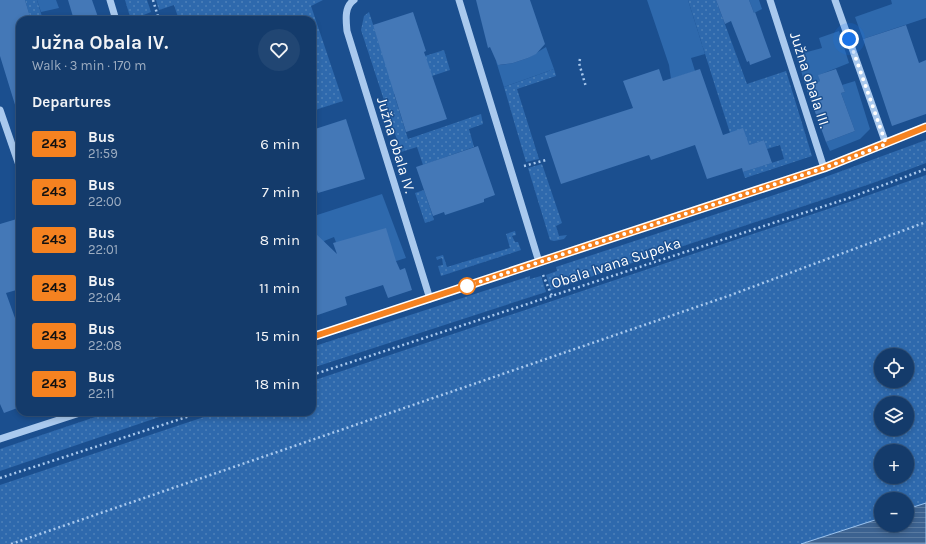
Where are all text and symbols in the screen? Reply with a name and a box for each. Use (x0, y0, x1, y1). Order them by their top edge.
button: heart (258, 29, 300, 71)
your location (839, 29, 859, 49)
street label: Južna obala III. (786, 30, 834, 131)
text: Južna Obala IV. (32, 32, 168, 54)
text: Walk · 3 min · 170 m (32, 58, 146, 73)
text: Departures (32, 93, 111, 111)
street label: Južna obala IV. (373, 95, 419, 196)
text: Bus (88, 128, 115, 146)
text: 243 (41, 135, 67, 152)
text: 6 min (260, 135, 300, 153)
text: 21:59 (88, 146, 118, 161)
text: Bus (88, 176, 115, 194)
text: 243 (41, 183, 67, 200)
text: 7 min (262, 183, 300, 201)
text: 22:00 (88, 194, 122, 209)
text: Bus (88, 224, 115, 242)
text: 243 (41, 231, 67, 248)
text: 8 min (260, 231, 300, 249)
street label: Obala Ivana Supeka (549, 234, 683, 292)
text: 22:01 (88, 242, 118, 257)
text: Bus (88, 272, 115, 290)
unlabelled marker (458, 277, 476, 295)
text: 243 (41, 279, 67, 296)
text: 11 min (259, 279, 300, 297)
text: 22:04 (88, 290, 121, 305)
text: Bus (88, 320, 115, 338)
text: 243 (41, 327, 67, 344)
text: 15 min (255, 327, 300, 345)
text: 22:08 (88, 338, 122, 353)
map controls (874, 348, 914, 532)
button: locate (874, 348, 914, 388)
text: Bus (88, 368, 115, 386)
text: 243 (41, 375, 67, 392)
text: 18 min (255, 375, 300, 393)
text: 22:11 (88, 386, 115, 401)
button: layers (874, 396, 914, 436)
button: + (874, 444, 914, 484)
button: − (874, 492, 914, 532)

